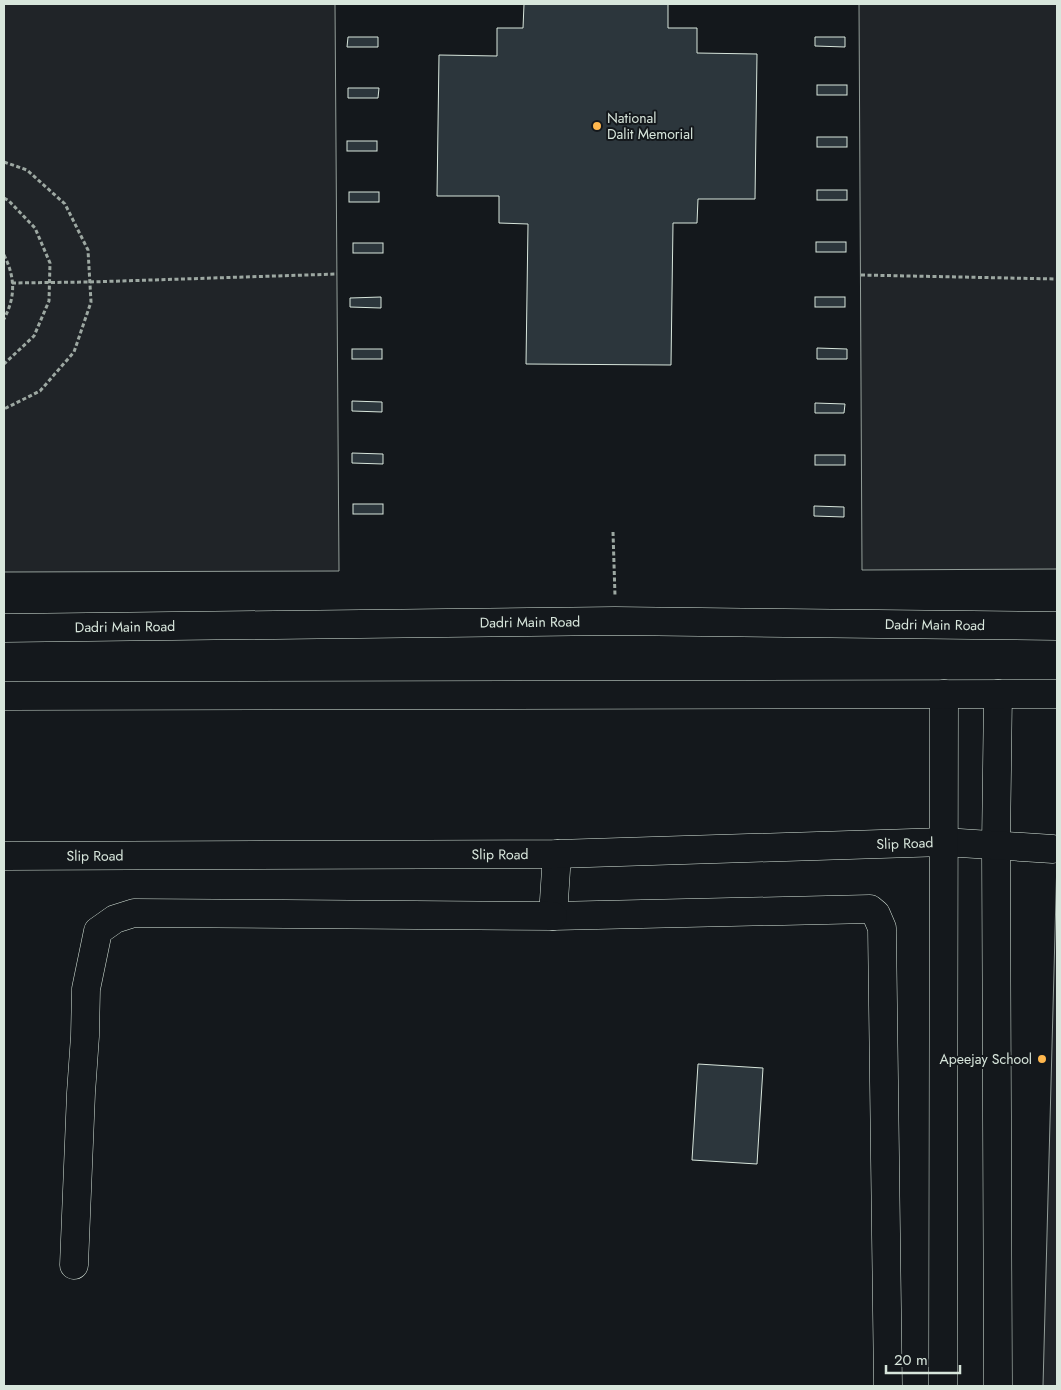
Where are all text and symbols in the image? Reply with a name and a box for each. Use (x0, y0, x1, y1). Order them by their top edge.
place label: National Dalit Memorial (607, 108, 693, 144)
marker: National Dalit Memorial (591, 120, 603, 132)
street label: Dadri Main Road (480, 611, 580, 633)
street label: Dadri Main Road (885, 614, 985, 635)
street label: Dadri Main Road (75, 616, 175, 637)
street label: Slip Road (876, 832, 934, 854)
street label: Slip Road (471, 844, 529, 864)
street label: Slip Road (66, 846, 124, 866)
place label: Apeejay School (940, 1049, 1032, 1069)
marker: Apeejay School (1036, 1053, 1048, 1065)
scale bar (886, 1342, 960, 1374)
text: 20 m (894, 1349, 928, 1371)

